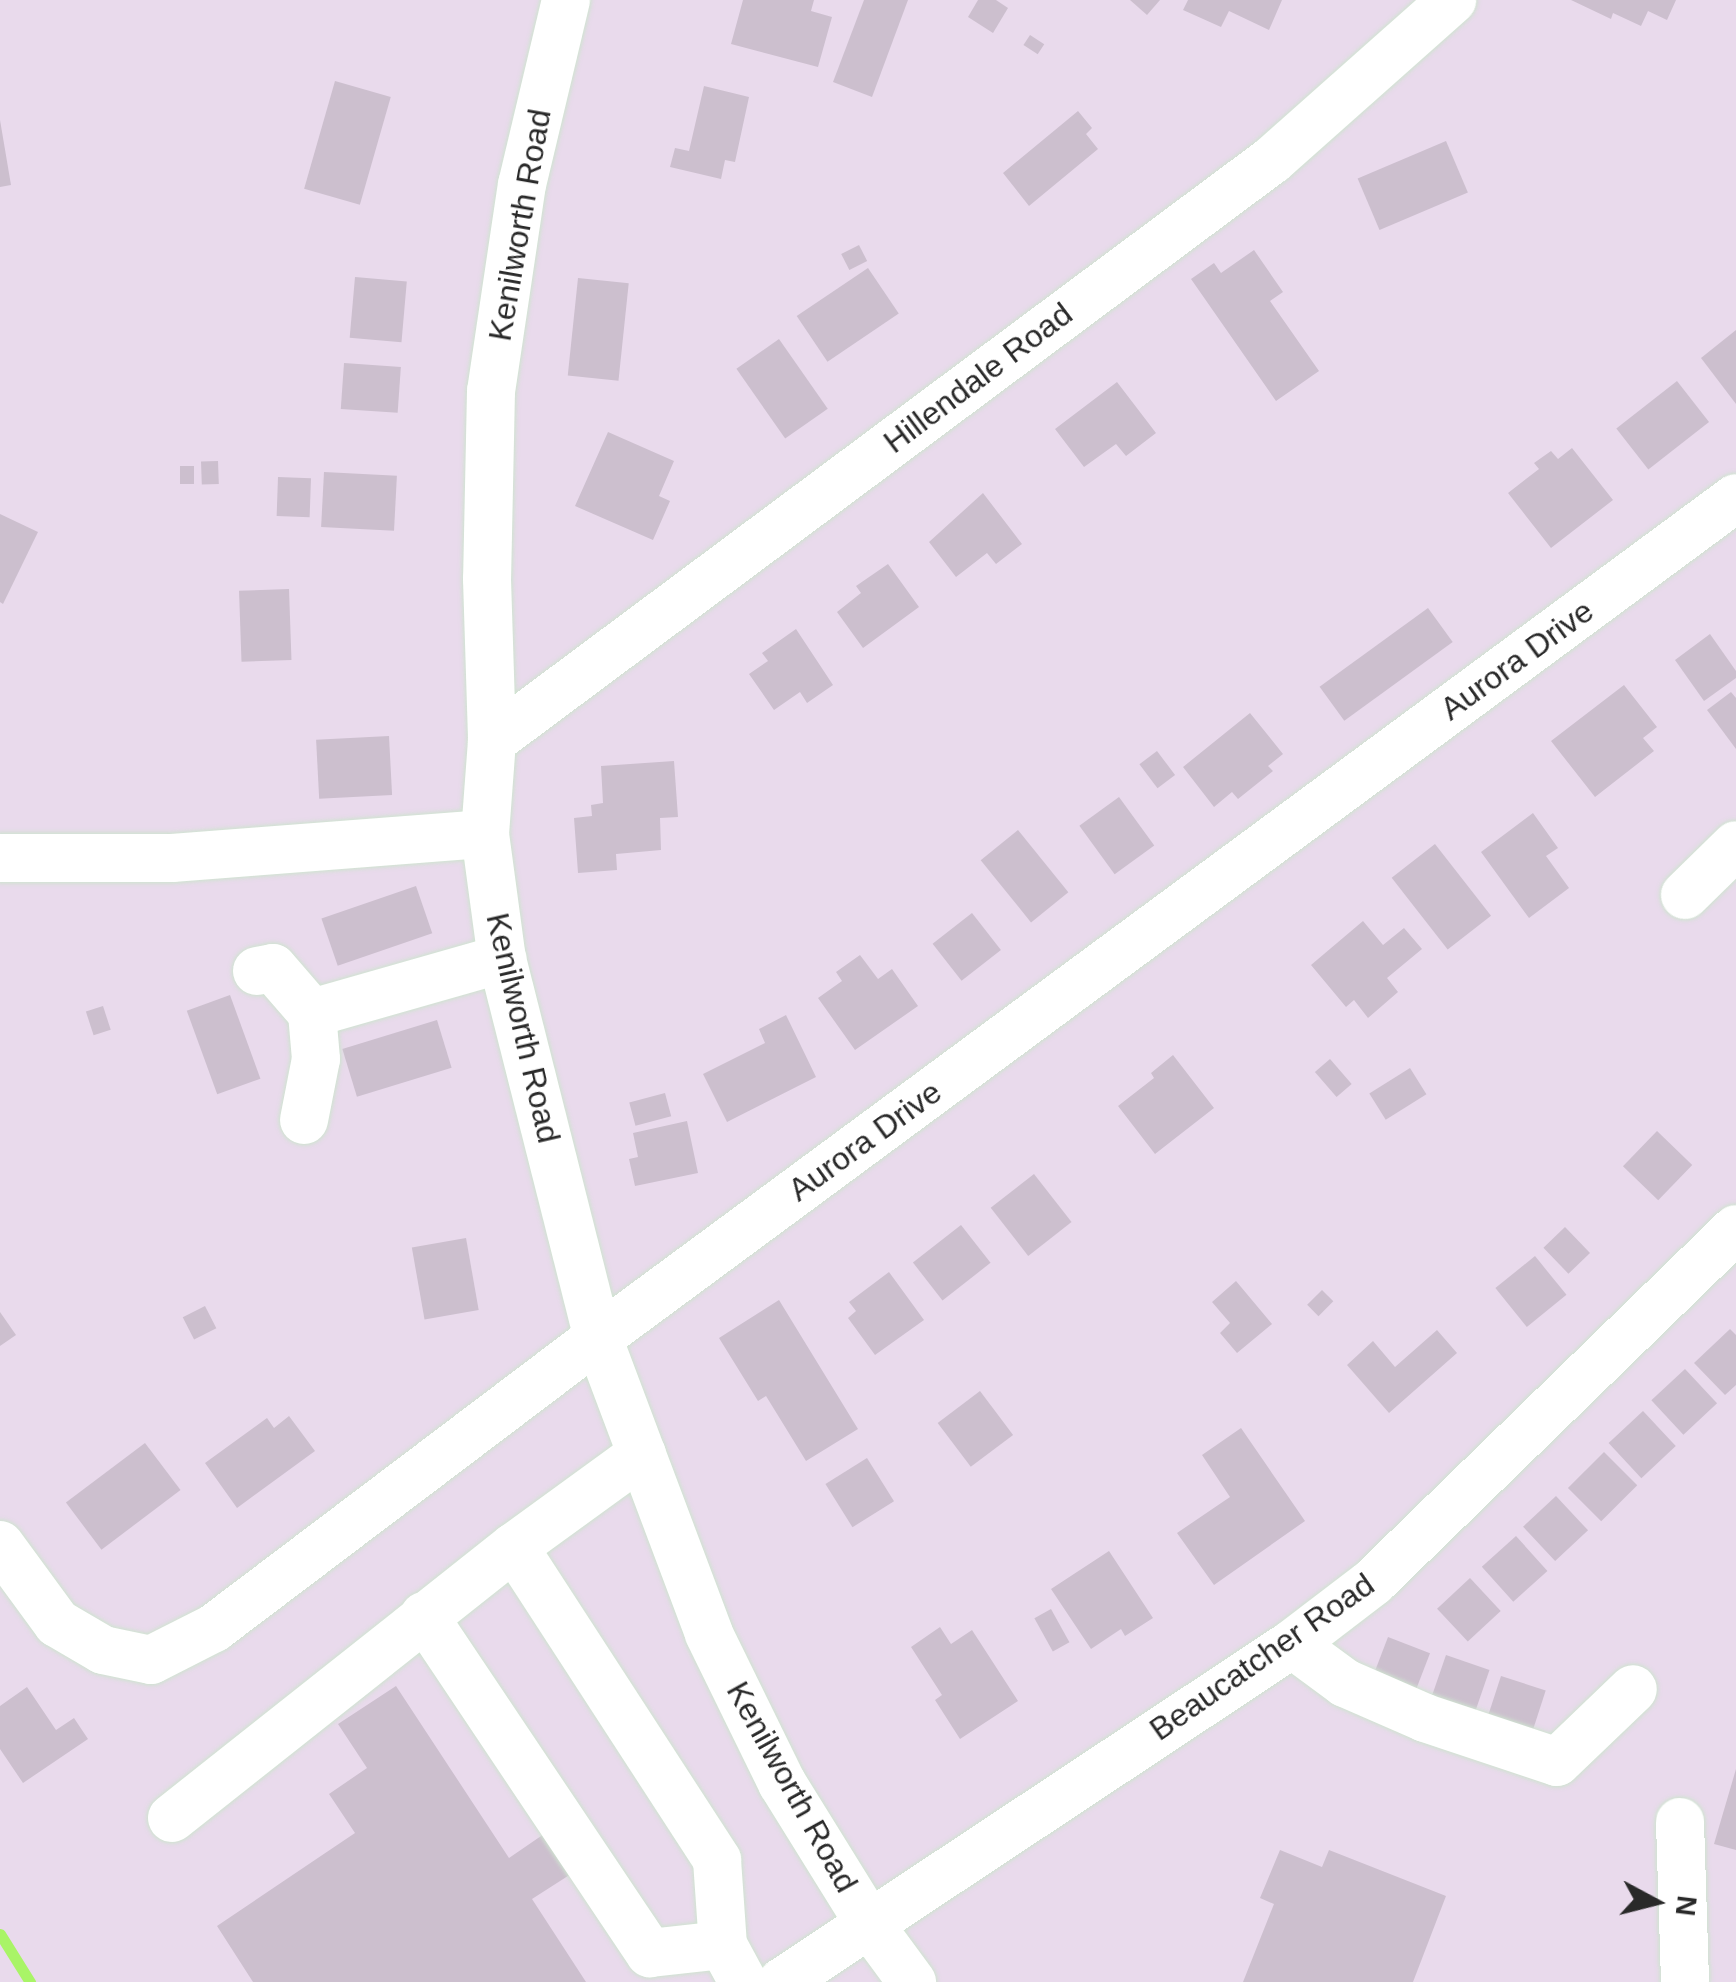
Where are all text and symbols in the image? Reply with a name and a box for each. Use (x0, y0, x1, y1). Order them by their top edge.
street label: Kenilworth Road (481, 106, 559, 344)
street label: Hillendale Road (876, 295, 1080, 461)
street label: Aurora Drive (1433, 592, 1601, 728)
street label: Kenilworth Road (478, 909, 568, 1147)
street label: Aurora Drive (781, 1073, 949, 1209)
street label: Beaucatcher Road (1142, 1565, 1382, 1749)
street label: Kenilworth Road (718, 1675, 866, 1899)
north arrow (1606, 1852, 1706, 1952)
text: N (1670, 1894, 1703, 1918)

